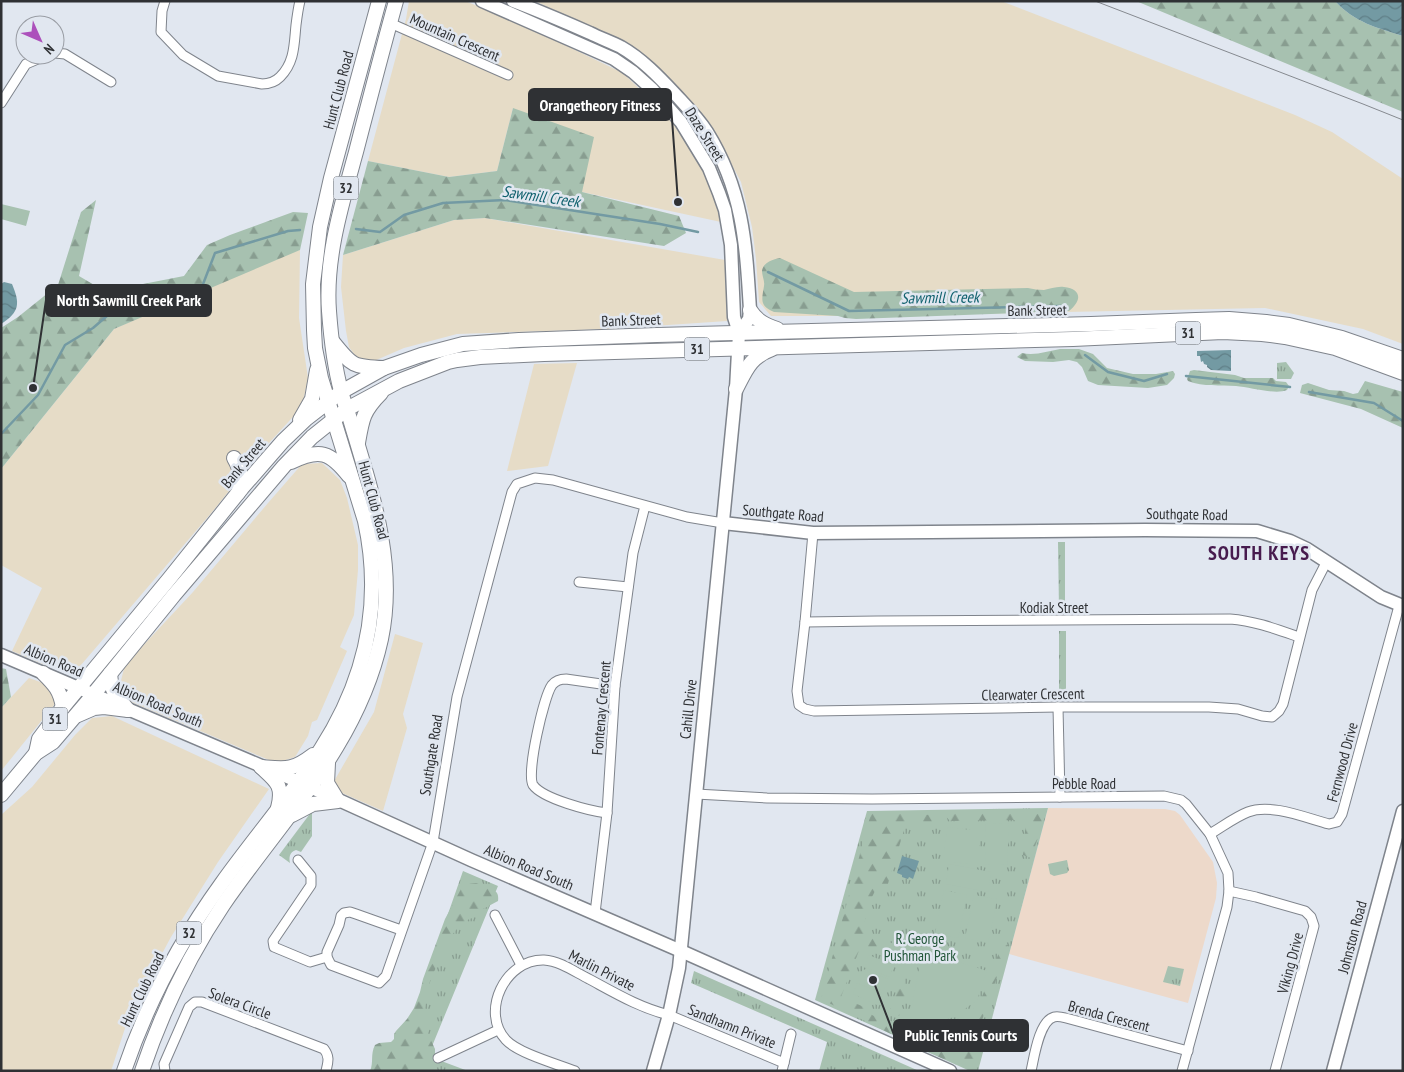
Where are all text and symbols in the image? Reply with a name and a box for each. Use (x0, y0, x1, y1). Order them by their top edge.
street label: Mountain Crescent (407, 9, 503, 65)
north arrow (15, 15, 65, 65)
text: N (40, 40, 58, 58)
street label: Hunt Club Road (318, 49, 358, 131)
callout: Orangetheory Fitness (529, 89, 671, 120)
text: Orangetheory Fitness (539, 95, 661, 115)
street label: Daze Street (681, 104, 729, 164)
road number: 32 (334, 177, 358, 200)
water label: Sawmill Creek (501, 181, 583, 212)
callout: North Sawmill Creek Park (46, 285, 211, 316)
water label: Sawmill Creek (901, 286, 981, 308)
text: North Sawmill Creek Park (57, 290, 202, 310)
street label: Bank Street (1007, 300, 1067, 320)
street label: Bank Street (601, 309, 661, 331)
road number: 31 (1176, 322, 1200, 344)
road number: 31 (684, 338, 710, 360)
street label: Bank Street (217, 434, 269, 492)
street label: Hunt Club Road (354, 459, 394, 541)
street label: Southgate Road (742, 500, 824, 526)
street label: Southgate Road (1146, 504, 1228, 524)
district label: SOUTH KEYS (1208, 540, 1310, 566)
street label: Kodiak Street (1020, 598, 1088, 617)
street label: Albion Road (22, 639, 86, 681)
street label: Fontenay Crescent (587, 660, 615, 756)
street label: Albion Road South (110, 677, 206, 731)
street label: Cahill Drive (675, 678, 701, 740)
street label: Clearwater Crescent (981, 684, 1085, 704)
road number: 31 (42, 708, 68, 731)
street label: Southgate Road (415, 713, 447, 797)
street label: Fernwood Drive (1322, 720, 1362, 804)
street label: Pebble Road (1052, 774, 1116, 793)
street label: Albion Road South (481, 840, 577, 894)
street label: Johnston Road (1333, 899, 1371, 976)
road number: 32 (176, 921, 202, 944)
park label: R. George Pushman Park (884, 929, 956, 965)
street label: Viking Drive (1272, 930, 1307, 997)
street label: Marlin Private (566, 945, 638, 995)
street label: Hunt Club Road (116, 949, 168, 1029)
street label: Solera Circle (206, 983, 274, 1023)
street label: Brenda Crescent (1066, 996, 1152, 1036)
street label: Sandhamn Private (685, 1000, 779, 1052)
callout: Public Tennis Courts (894, 1020, 1028, 1051)
text: Public Tennis Courts (905, 1025, 1018, 1045)

